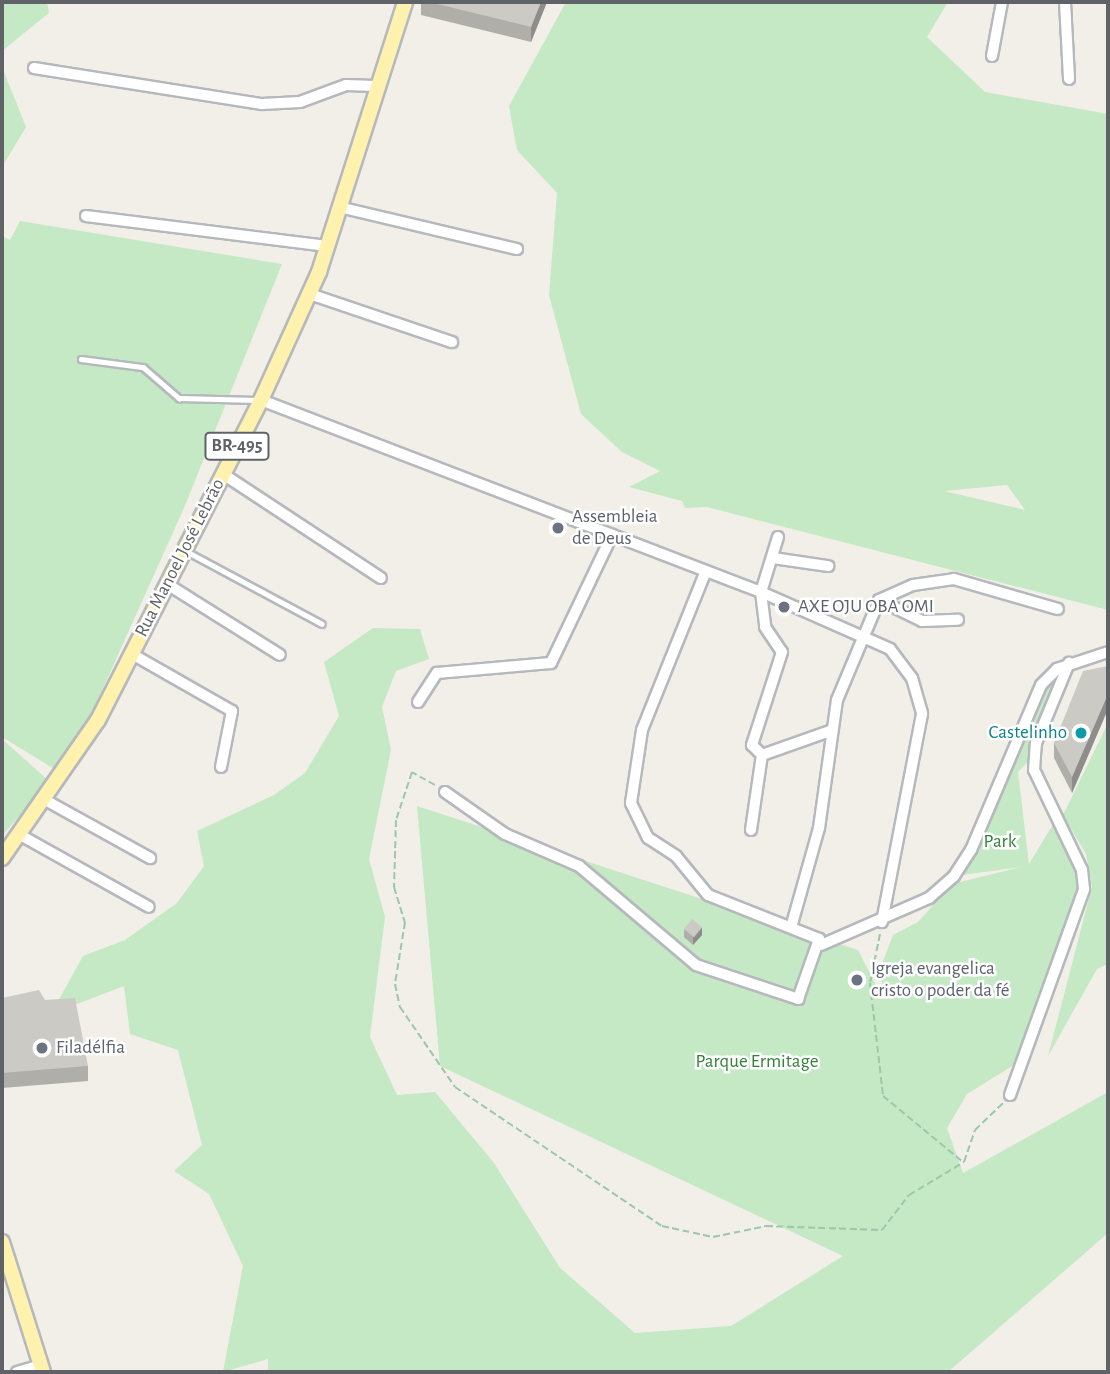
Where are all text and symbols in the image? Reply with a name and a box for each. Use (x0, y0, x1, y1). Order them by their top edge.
road number: BR-495 (204, 432, 270, 461)
street label: Rua Manoel José Lebrão (130, 475, 230, 641)
place label: Assembleia de Deus (572, 506, 658, 550)
marker: Assembleia de Deus (550, 520, 566, 536)
place label: AXE OJU OBA OMI (798, 596, 934, 618)
marker: AXE OJU OBA OMI (776, 599, 792, 615)
place label: Castelinho (988, 722, 1067, 744)
marker: Castelinho (1073, 725, 1089, 741)
park label: Park (984, 831, 1016, 853)
place label: Igreja evangelica cristo o poder da fé (871, 958, 1009, 1002)
marker: Igreja evangelica cristo o poder da fé (849, 972, 865, 988)
place label: Filadélfia (56, 1037, 125, 1059)
marker: Filadélfia (34, 1040, 50, 1056)
park label: Parque Ermitage (695, 1051, 819, 1073)

